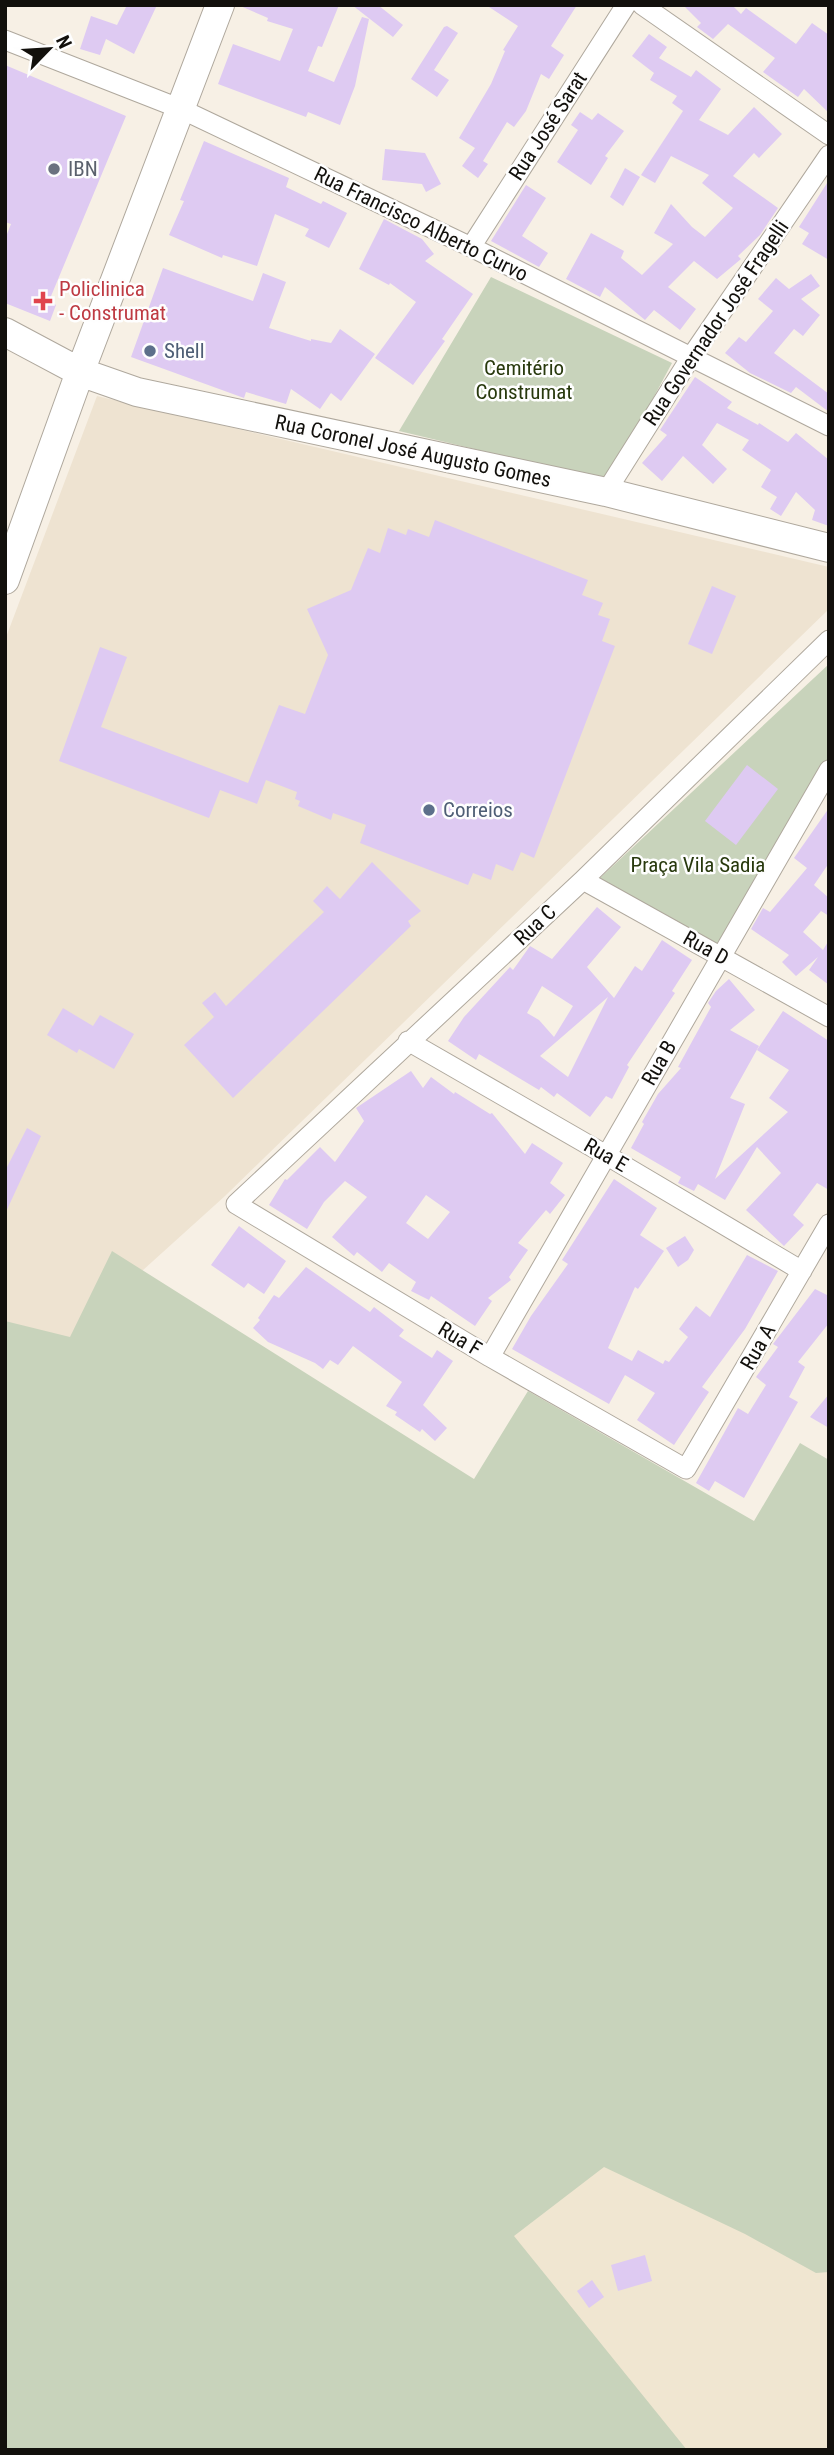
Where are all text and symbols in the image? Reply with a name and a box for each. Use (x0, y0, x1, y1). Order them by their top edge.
north arrow (14, 14, 84, 84)
text: N (51, 32, 77, 52)
street label: Rua José Sarat (504, 67, 592, 185)
place label: IBN (68, 157, 98, 181)
marker: IBN (46, 161, 62, 177)
street label: Rua Francisco Alberto Curvo (310, 162, 532, 286)
street label: Rua Governador José Fragelli (638, 216, 794, 430)
place label: Policlinica - Construmat (59, 277, 166, 325)
marker: Policlinica - Construmat (33, 291, 53, 311)
place label: Shell (164, 339, 205, 363)
marker: Shell (142, 343, 158, 359)
park label: Cemitério Construmat (475, 356, 573, 404)
street label: Rua Coronel José Augusto Gomes (273, 410, 553, 492)
place label: Correios (443, 798, 513, 822)
marker: Correios (421, 802, 437, 818)
park label: Praça Vila Sadia (631, 853, 765, 877)
street label: Rua C (509, 900, 561, 950)
street label: Rua D (679, 926, 733, 970)
street label: Rua B (637, 1036, 681, 1090)
street label: Rua E (580, 1133, 632, 1177)
street label: Rua F (434, 1317, 486, 1361)
street label: Rua A (736, 1320, 780, 1374)

